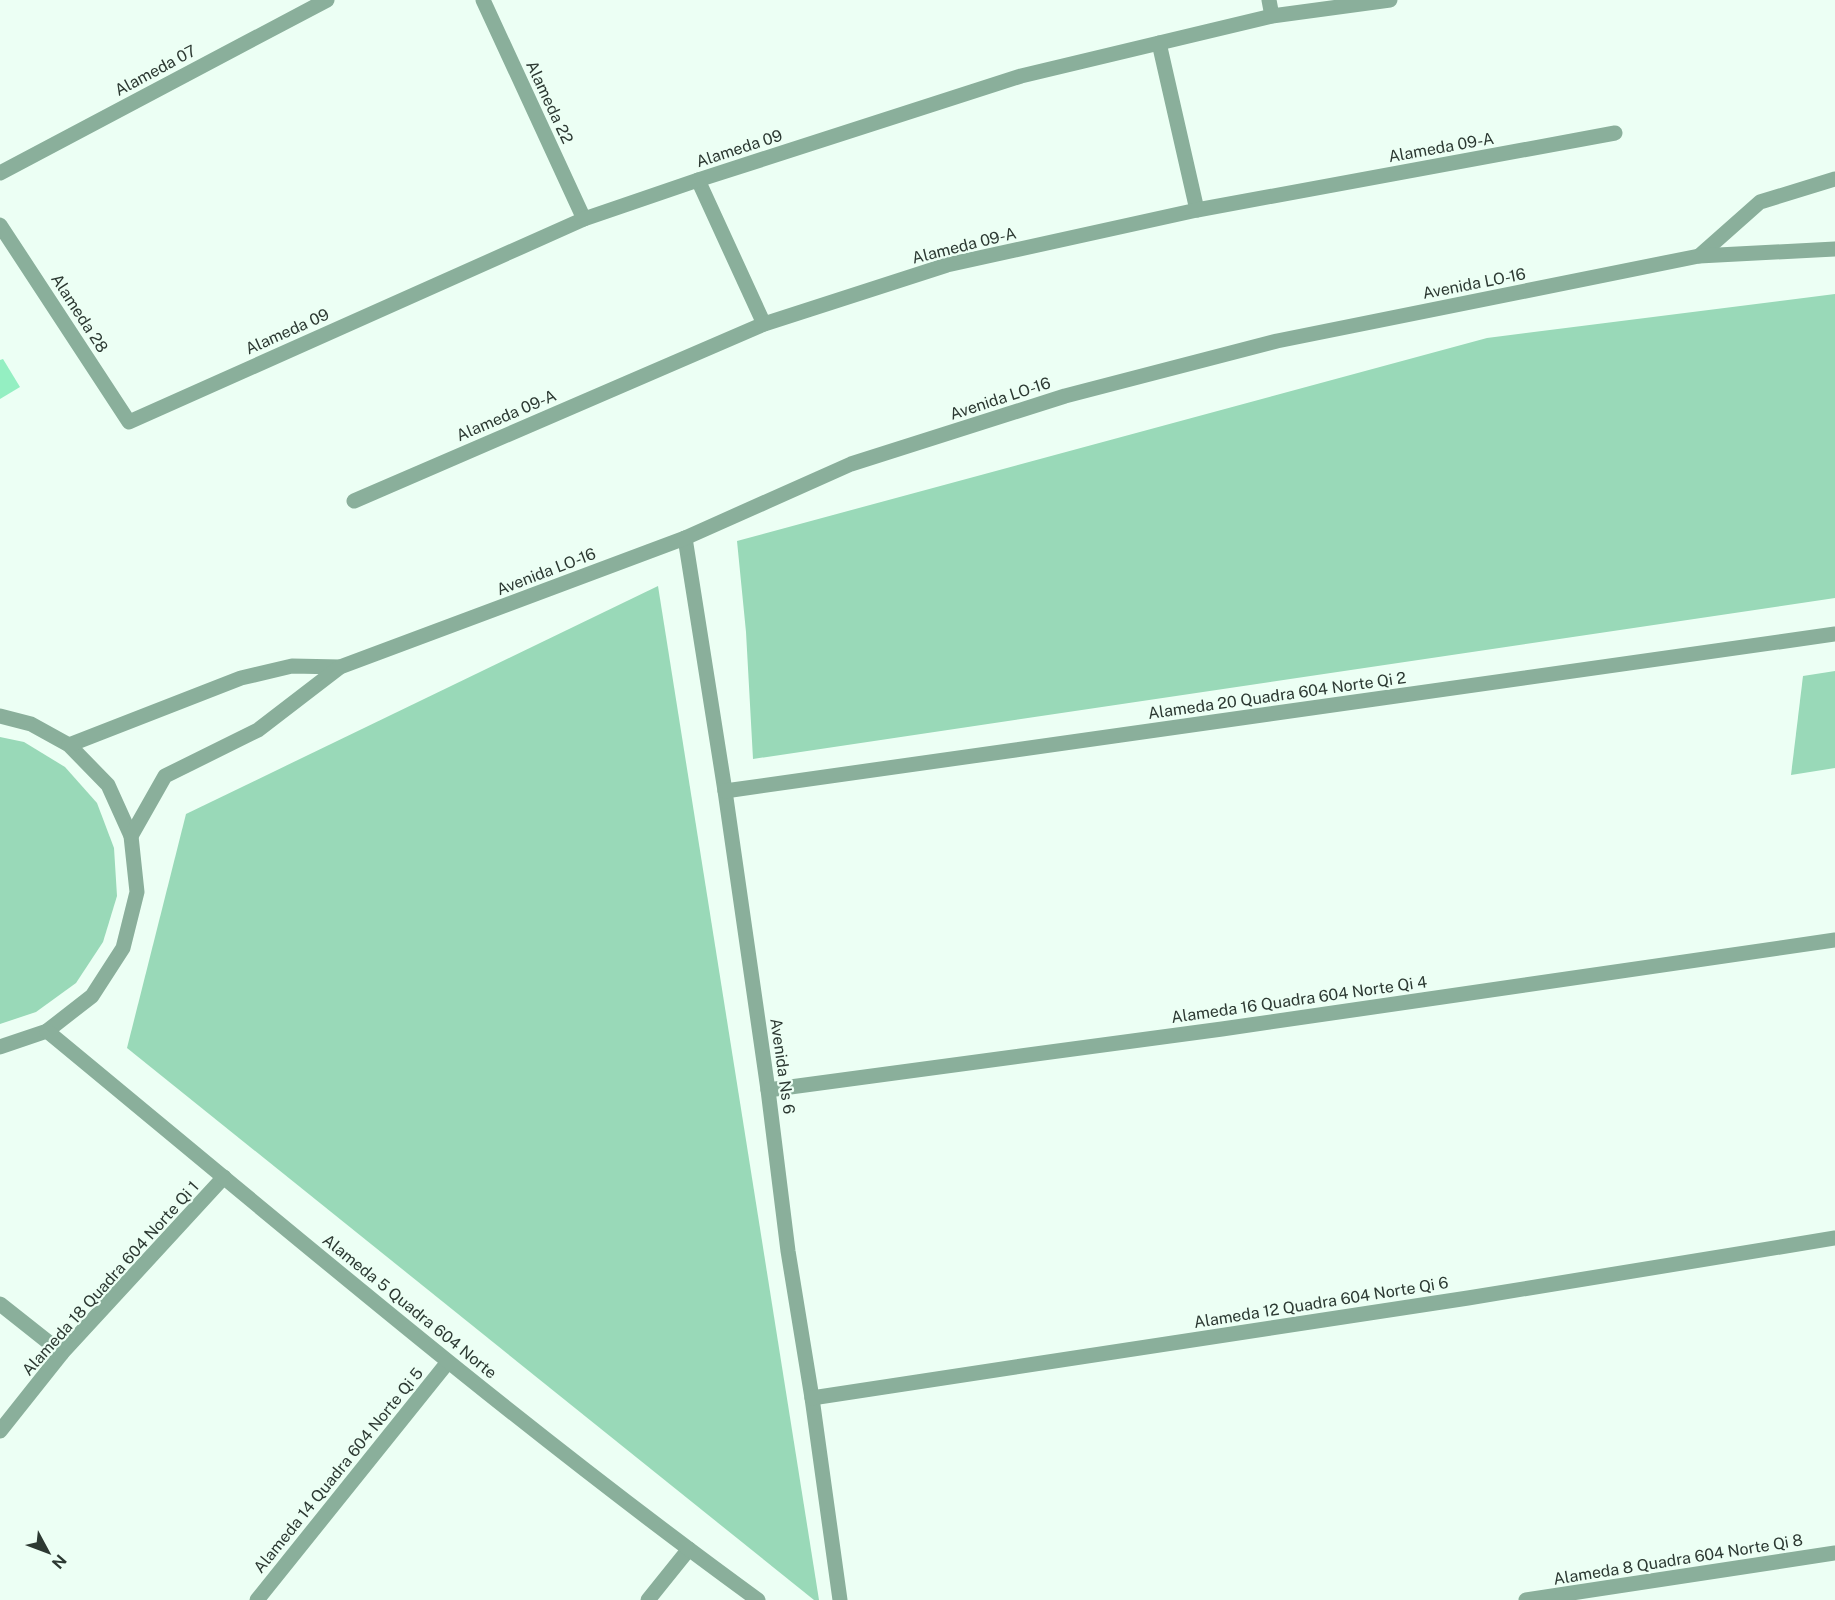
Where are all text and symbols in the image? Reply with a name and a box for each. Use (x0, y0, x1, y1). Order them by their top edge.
street label: Alameda 07 (111, 41, 199, 100)
street label: Alameda 22 (522, 58, 577, 147)
street label: Alameda 09 (693, 126, 785, 171)
street label: Alameda 09-A (1387, 129, 1495, 166)
street label: Alameda 09-A (910, 223, 1018, 268)
street label: Avenida LO-16 (1421, 264, 1527, 303)
street label: Alameda 28 (47, 270, 112, 356)
street label: Alameda 09 (242, 305, 332, 358)
street label: Avenida LO-16 (947, 373, 1053, 424)
street label: Alameda 09-A (453, 386, 559, 445)
street label: Avenida LO-16 (494, 544, 599, 599)
street label: Alameda 20 Quadra 604 Norte Qi 2 (1147, 668, 1407, 723)
street label: Alameda 16 Quadra 604 Norte Qi 4 (1170, 972, 1428, 1027)
street label: Avenida Ns 6 (766, 1017, 799, 1115)
street label: Alameda 18 Quadra 604 Norte Qi 1 (18, 1177, 203, 1379)
street label: Alameda 5 Quadra 604 Norte (319, 1230, 501, 1382)
street label: Alameda 12 Quadra 604 Norte Qi 6 (1192, 1273, 1450, 1332)
street label: Alameda 14 Quadra 604 Norte Qi 5 (250, 1364, 427, 1577)
north arrow (18, 1522, 78, 1582)
street label: Alameda 8 Quadra 604 Norte Qi 8 (1552, 1530, 1804, 1589)
text: N (48, 1551, 70, 1572)

